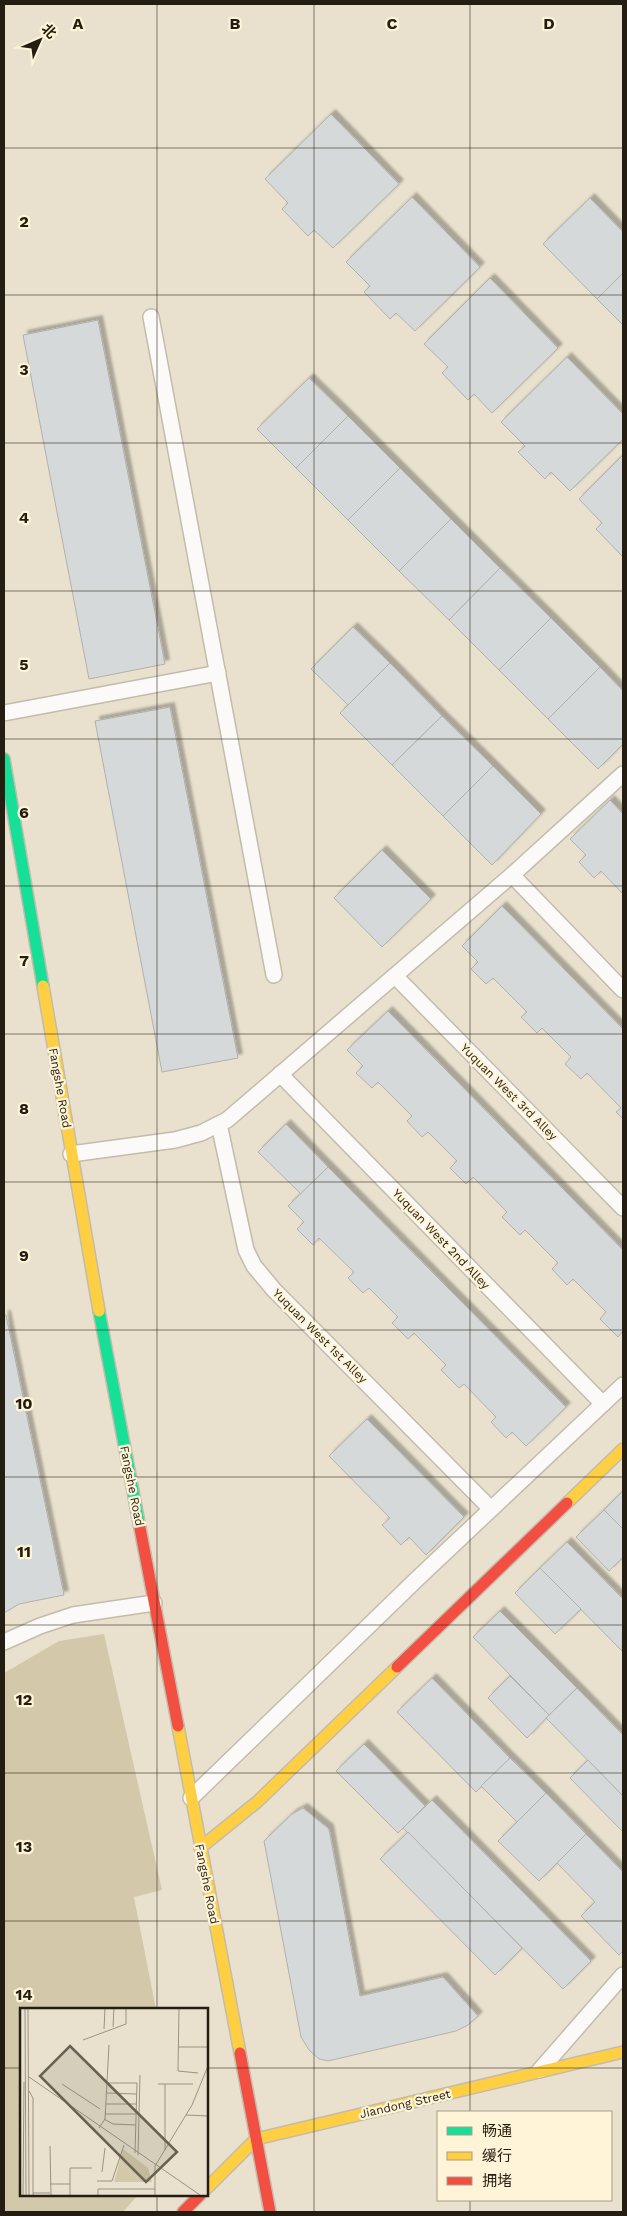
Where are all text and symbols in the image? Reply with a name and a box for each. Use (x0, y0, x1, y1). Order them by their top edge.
text: A (73, 14, 84, 33)
text: B (230, 14, 241, 33)
text: C (387, 14, 398, 33)
text: D (543, 14, 555, 33)
north arrow (15, 15, 65, 65)
text: 北 (39, 20, 60, 41)
text: 2 (19, 212, 29, 231)
text: 3 (19, 360, 29, 379)
text: 4 (19, 508, 29, 527)
text: 5 (19, 655, 29, 674)
text: 6 (19, 803, 29, 822)
text: 7 (19, 951, 29, 970)
street label: Yuquan West 3rd Alley (458, 1041, 561, 1144)
street label: Fangshe Road (46, 1047, 74, 1129)
text: 8 (19, 1099, 29, 1118)
street label: Yuquan West 2nd Alley (390, 1186, 493, 1293)
text: 9 (19, 1246, 29, 1265)
street label: Yuquan West 1st Alley (270, 1286, 371, 1387)
text: 10 (15, 1394, 33, 1413)
street label: Fangshe Road (117, 1445, 147, 1527)
text: 11 (17, 1542, 31, 1561)
text: 12 (16, 1690, 32, 1709)
text: 13 (16, 1837, 32, 1856)
street label: Fangshe Road (192, 1843, 222, 1925)
text: 14 (15, 1985, 33, 2004)
inset map (20, 2008, 208, 2196)
street label: Jiandong Street (358, 2087, 452, 2121)
legend (437, 2111, 612, 2201)
text: 畅通 (482, 2122, 512, 2140)
text: 缓行 (482, 2147, 512, 2165)
text: 拥堵 (482, 2172, 512, 2190)

